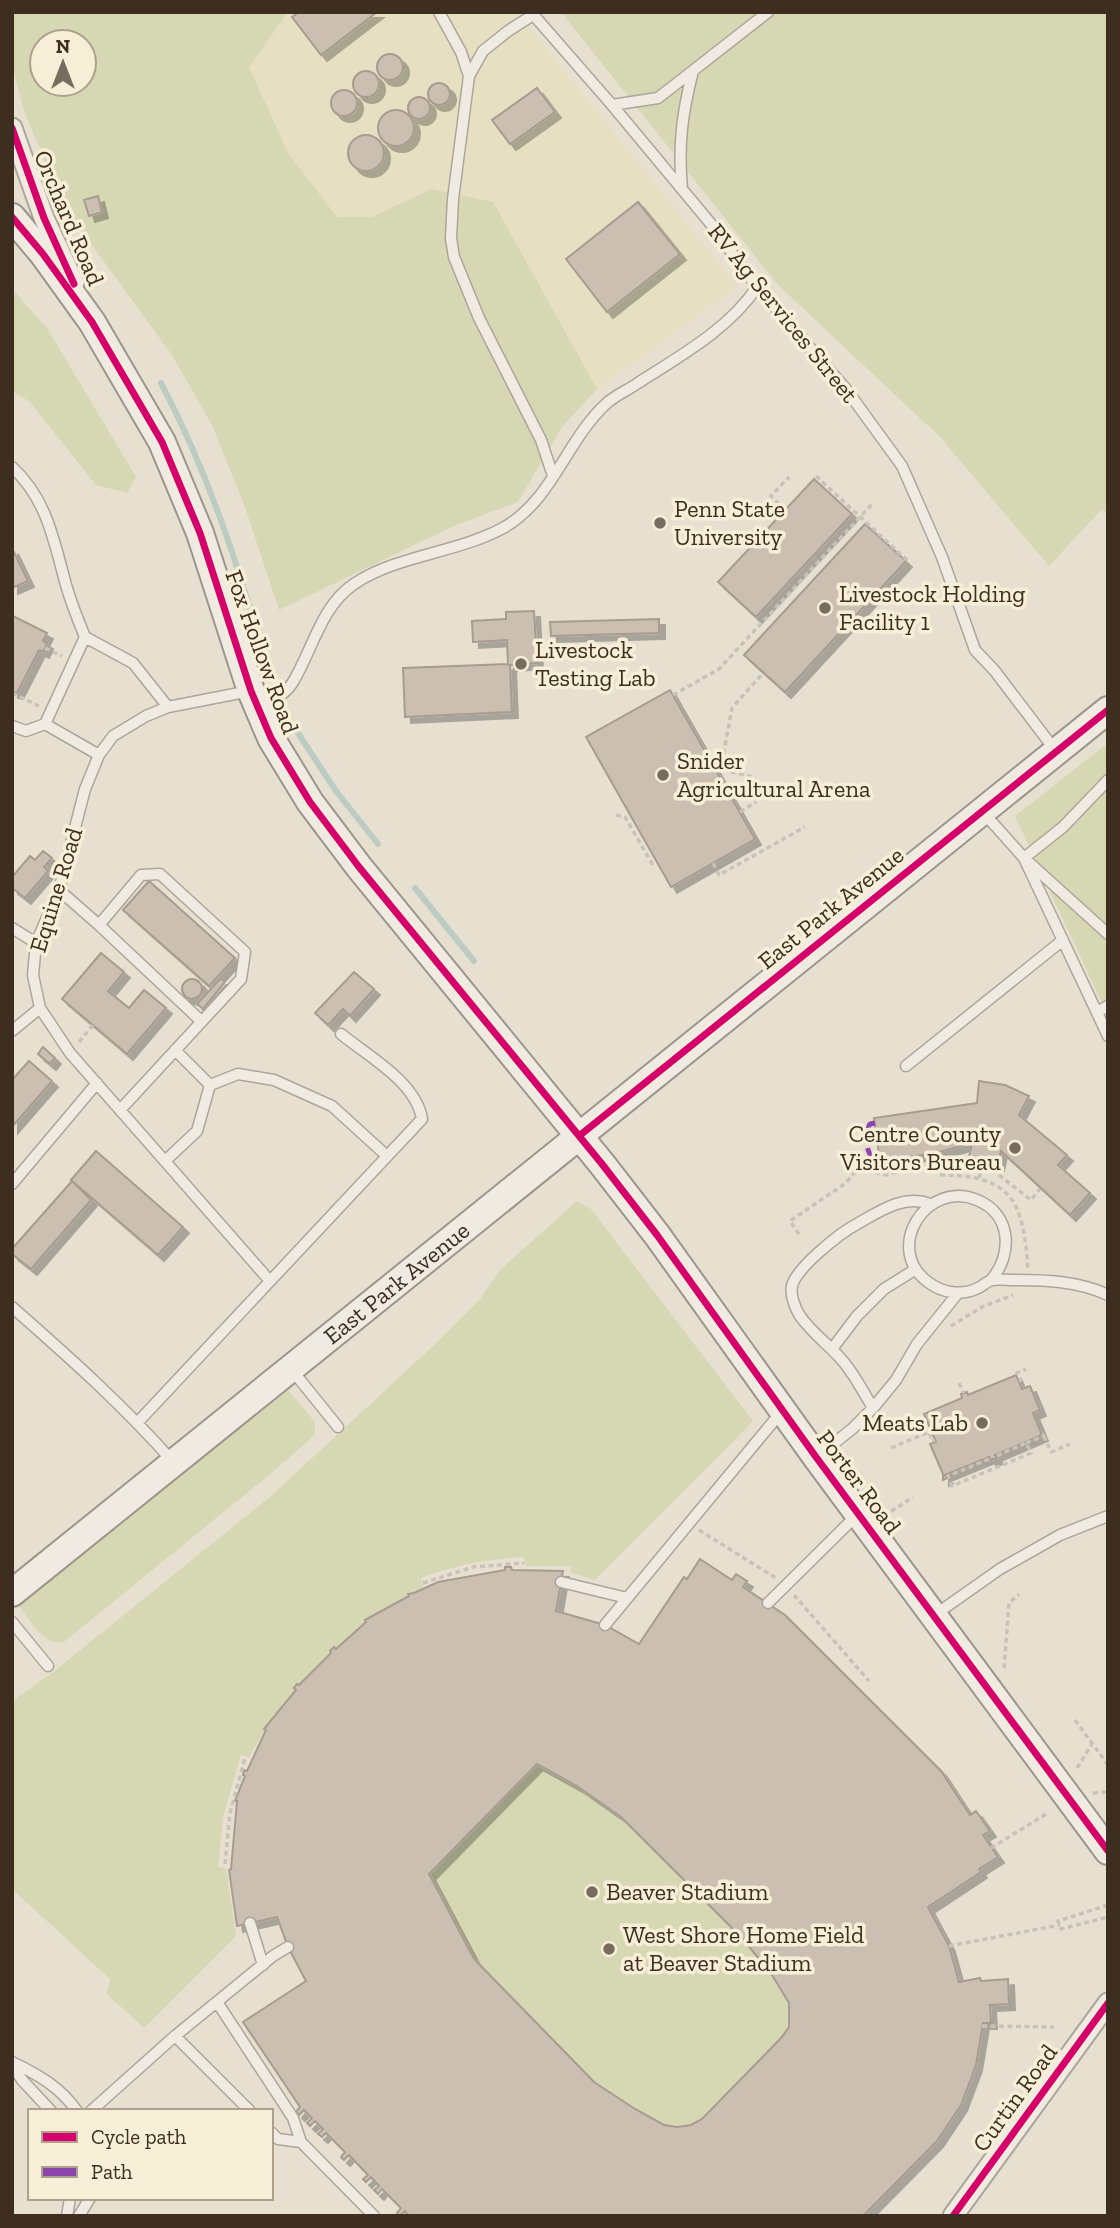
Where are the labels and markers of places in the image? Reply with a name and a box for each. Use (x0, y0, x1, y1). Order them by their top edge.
place label: Penn State University (674, 494, 785, 551)
marker: Penn State University (652, 515, 668, 531)
place label: Livestock Holding Facility 1 (839, 579, 1025, 636)
marker: Livestock Holding Facility 1 (817, 600, 833, 616)
place label: Livestock Testing Lab (535, 635, 656, 692)
marker: Livestock Testing Lab (513, 656, 529, 672)
place label: Snider Agricultural Arena (677, 746, 871, 803)
marker: Snider Agricultural Arena (655, 767, 671, 783)
place label: Centre County Visitors Bureau (839, 1119, 1002, 1176)
marker: Centre County Visitors Bureau (1007, 1140, 1023, 1156)
place label: Meats Lab (862, 1408, 968, 1437)
marker: Meats Lab (974, 1415, 990, 1431)
place label: Beaver Stadium (606, 1877, 769, 1906)
marker: Beaver Stadium (584, 1884, 600, 1900)
place label: West Shore Home Field at Beaver Stadium (623, 1920, 864, 1977)
marker: West Shore Home Field at Beaver Stadium (601, 1941, 617, 1957)

